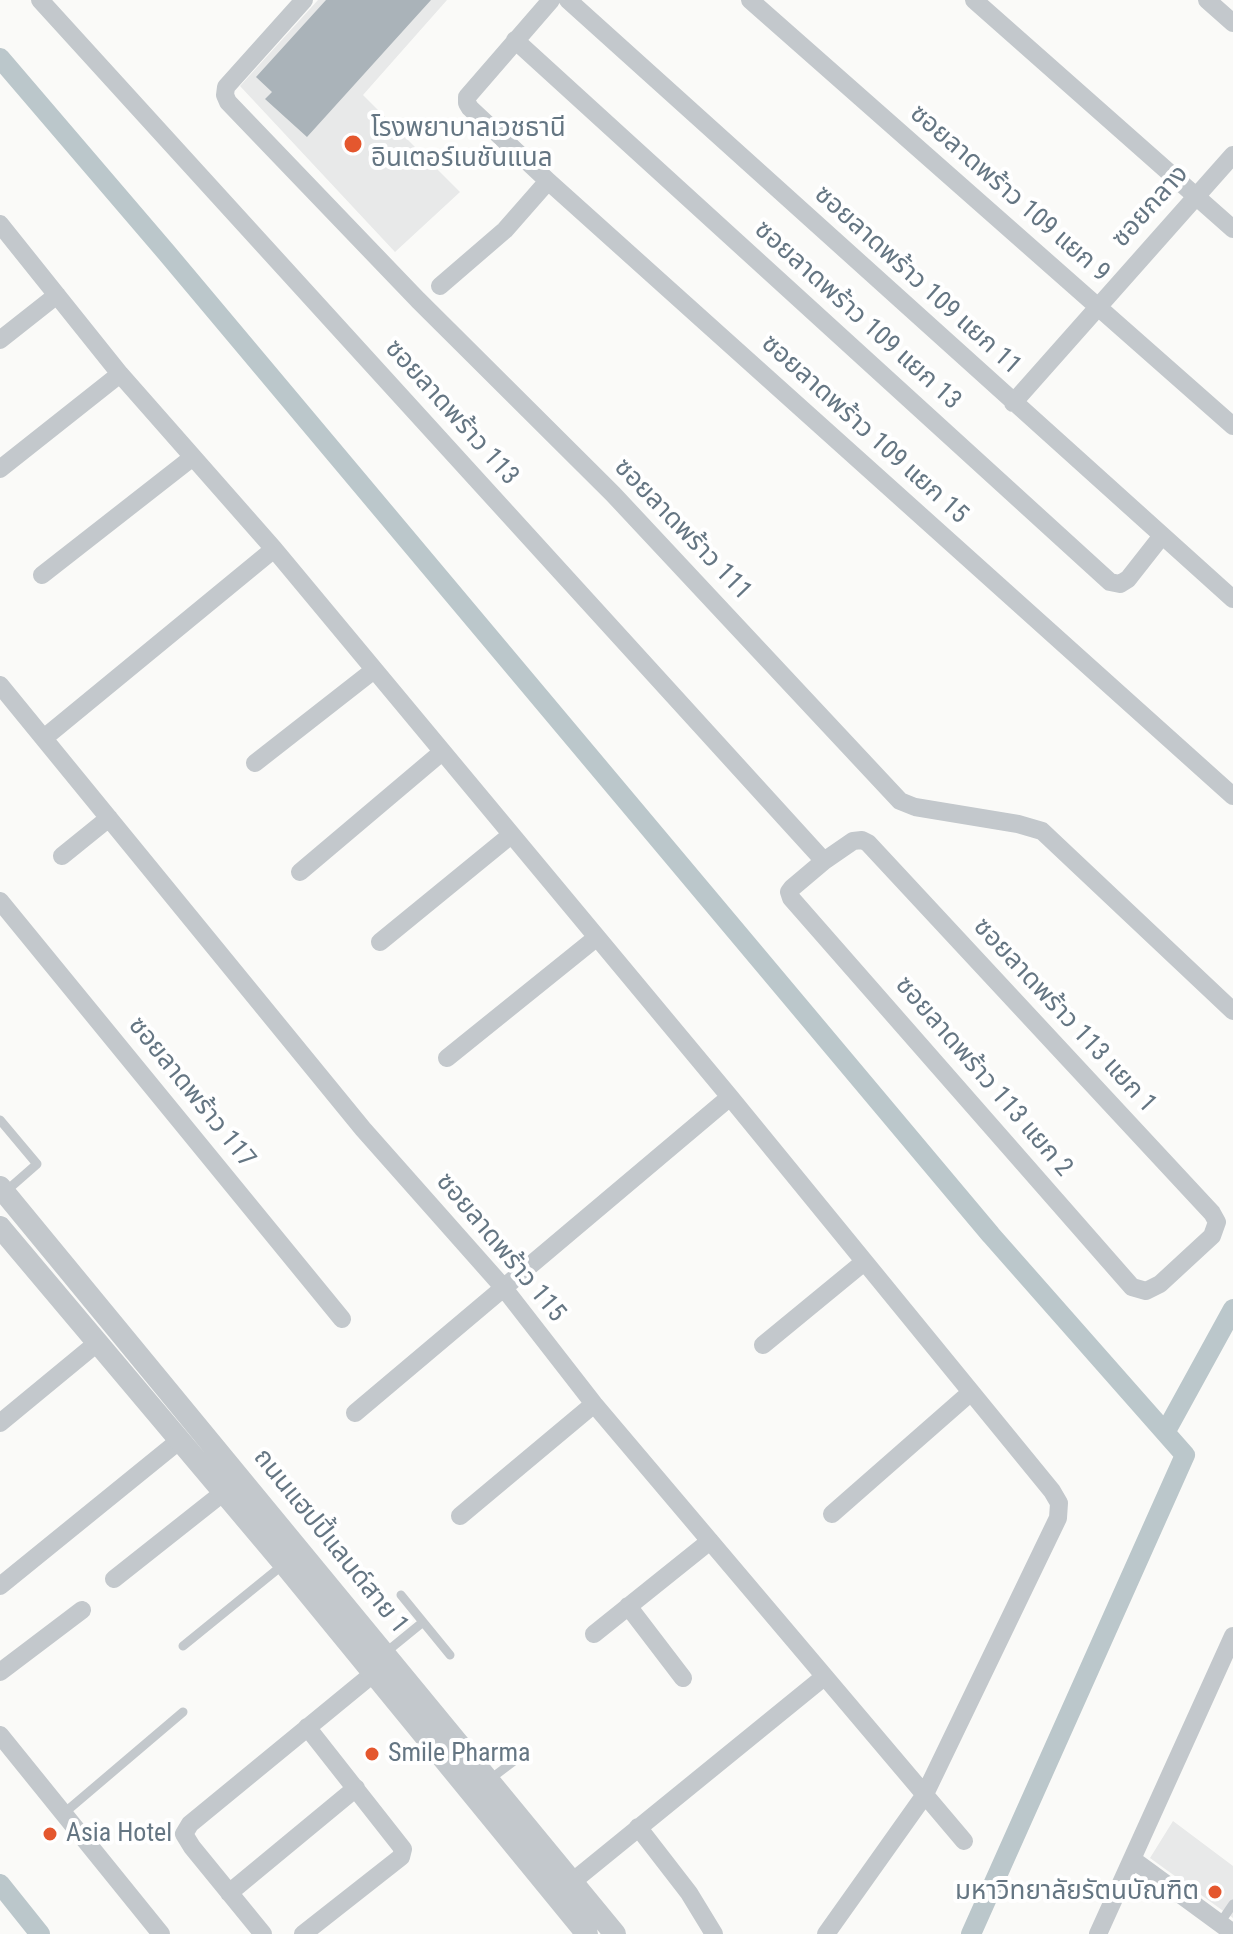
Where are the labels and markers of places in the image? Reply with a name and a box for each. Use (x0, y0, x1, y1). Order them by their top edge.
place label: โรงพยาบาลเวชธานี อินเตอร์เนชันแนล (371, 113, 566, 174)
marker: โรงพยาบาลเวชธานี อินเตอร์เนชันแนล (342, 133, 364, 155)
place label: Smile Pharma (388, 1738, 531, 1770)
marker: Smile Pharma (363, 1745, 381, 1763)
place label: Asia Hotel (66, 1818, 172, 1850)
marker: Asia Hotel (41, 1825, 59, 1843)
place label: มหาวิทยาลัยรัตนบัณฑิต (955, 1876, 1199, 1908)
marker: มหาวิทยาลัยรัตนบัณฑิต (1206, 1883, 1224, 1901)

